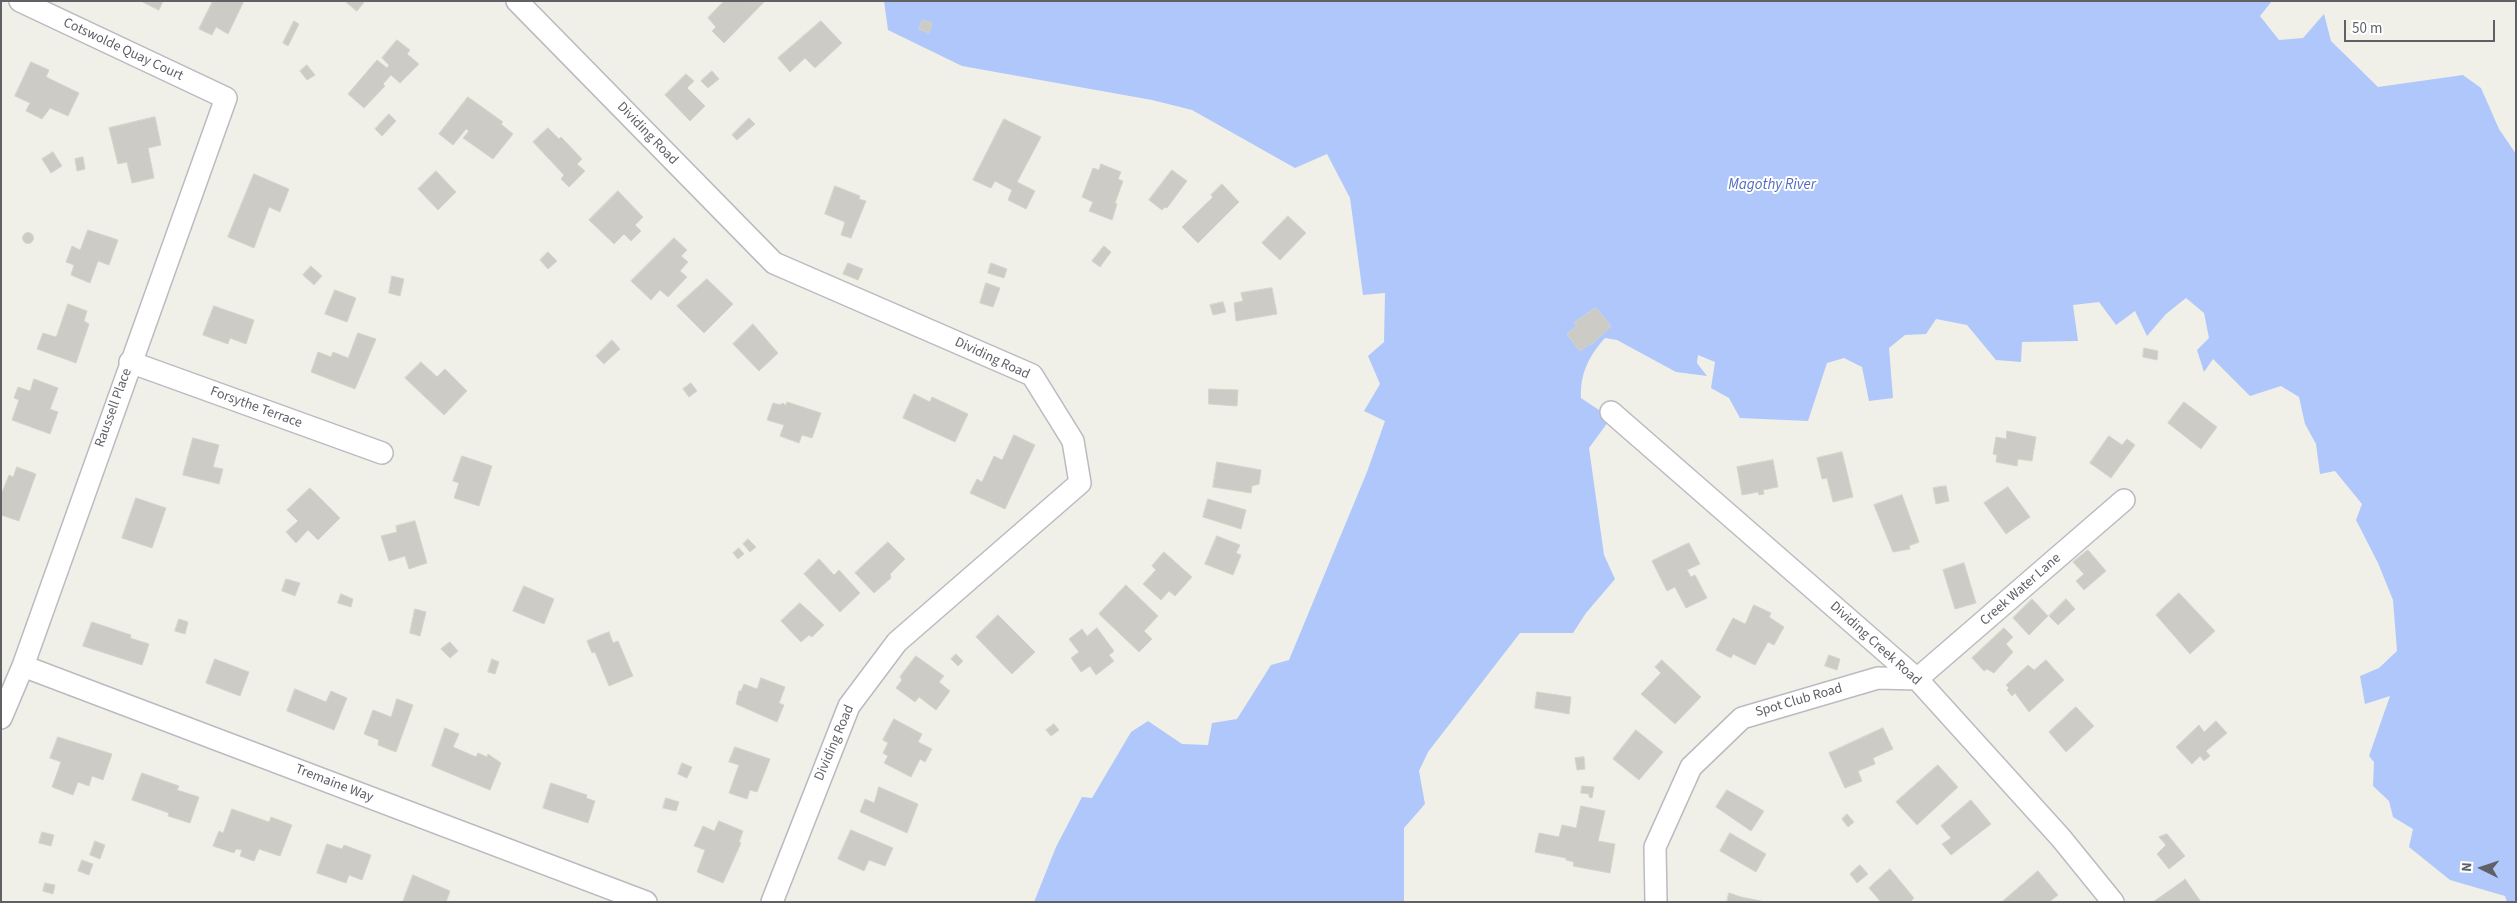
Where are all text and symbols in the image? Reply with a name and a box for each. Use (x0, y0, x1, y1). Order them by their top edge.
scale bar (2347, 10, 2498, 42)
street label: Cotswolde Quay Court (60, 15, 186, 85)
text: 50 m (2352, 18, 2382, 39)
street label: Dividing Road (613, 99, 681, 169)
water label: Magothy River (1728, 177, 1816, 195)
street label: Dividing Road (952, 334, 1032, 384)
street label: Raussell Place (92, 366, 136, 450)
street label: Forsythe Terrace (208, 384, 304, 432)
street label: Creek Water Lane (1977, 550, 2065, 630)
street label: Dividing Creek Road (1826, 599, 1924, 689)
street label: Spot Club Road (1753, 681, 1845, 721)
street label: Dividing Road (811, 703, 859, 783)
street label: Tremaine Way (293, 761, 375, 807)
north arrow (2457, 843, 2507, 893)
text: N (2457, 862, 2477, 872)

